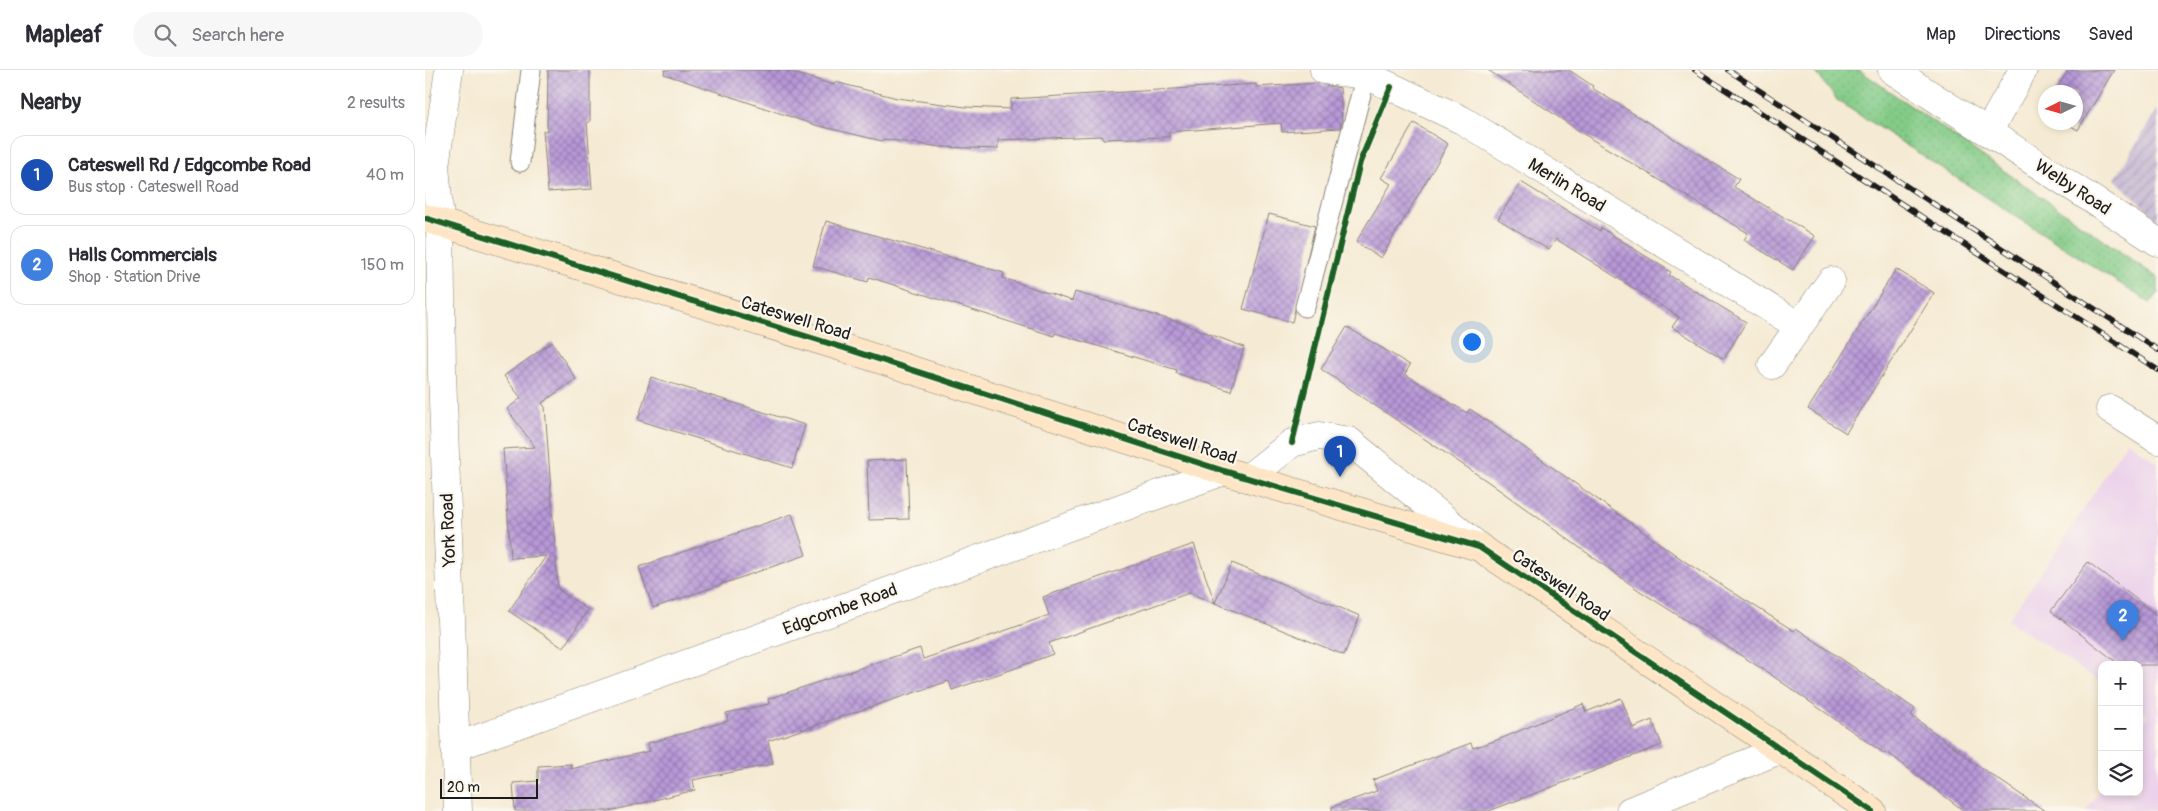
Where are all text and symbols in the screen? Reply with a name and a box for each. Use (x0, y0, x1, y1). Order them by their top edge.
search box (133, 12, 483, 57)
text: Mapleaf (25, 20, 103, 49)
icon: search (151, 21, 179, 49)
text: Search here (191, 23, 284, 47)
text: Map (1926, 23, 1956, 46)
text: Directions (1984, 23, 2060, 46)
text: Saved (2088, 23, 2133, 46)
north arrow (2038, 85, 2083, 130)
text: Nearby (20, 89, 81, 116)
text: 2 results (347, 93, 405, 113)
text: Cateswell Rd / Edgcombe Road (68, 153, 311, 177)
street label: Merlin Road (1524, 153, 1610, 218)
street label: Welby Road (2030, 154, 2115, 221)
text: 1 (34, 165, 40, 185)
text: 40 m (366, 165, 404, 185)
text: Bus stop · Cateswell Road (68, 177, 239, 197)
text: Halls Commercials (68, 243, 217, 267)
text: 2 (33, 255, 41, 275)
text: 150 m (360, 255, 404, 275)
text: Shop · Station Drive (68, 267, 200, 287)
street label: Cateswell Road (738, 291, 854, 346)
your location (1459, 329, 1485, 355)
street label: Cateswell Road (1124, 413, 1240, 470)
pin: 1 (1324, 436, 1356, 477)
street label: York Road (436, 493, 461, 568)
street label: Cateswell Road (1507, 544, 1614, 627)
street label: Edgcombe Road (780, 578, 901, 641)
pin: 2 (2107, 600, 2139, 641)
map controls (2098, 661, 2143, 796)
button: + (2098, 661, 2143, 706)
button: − (2098, 706, 2143, 751)
button: layers (2098, 751, 2143, 796)
scale bar (440, 776, 537, 799)
text: 20 m (447, 779, 480, 796)

